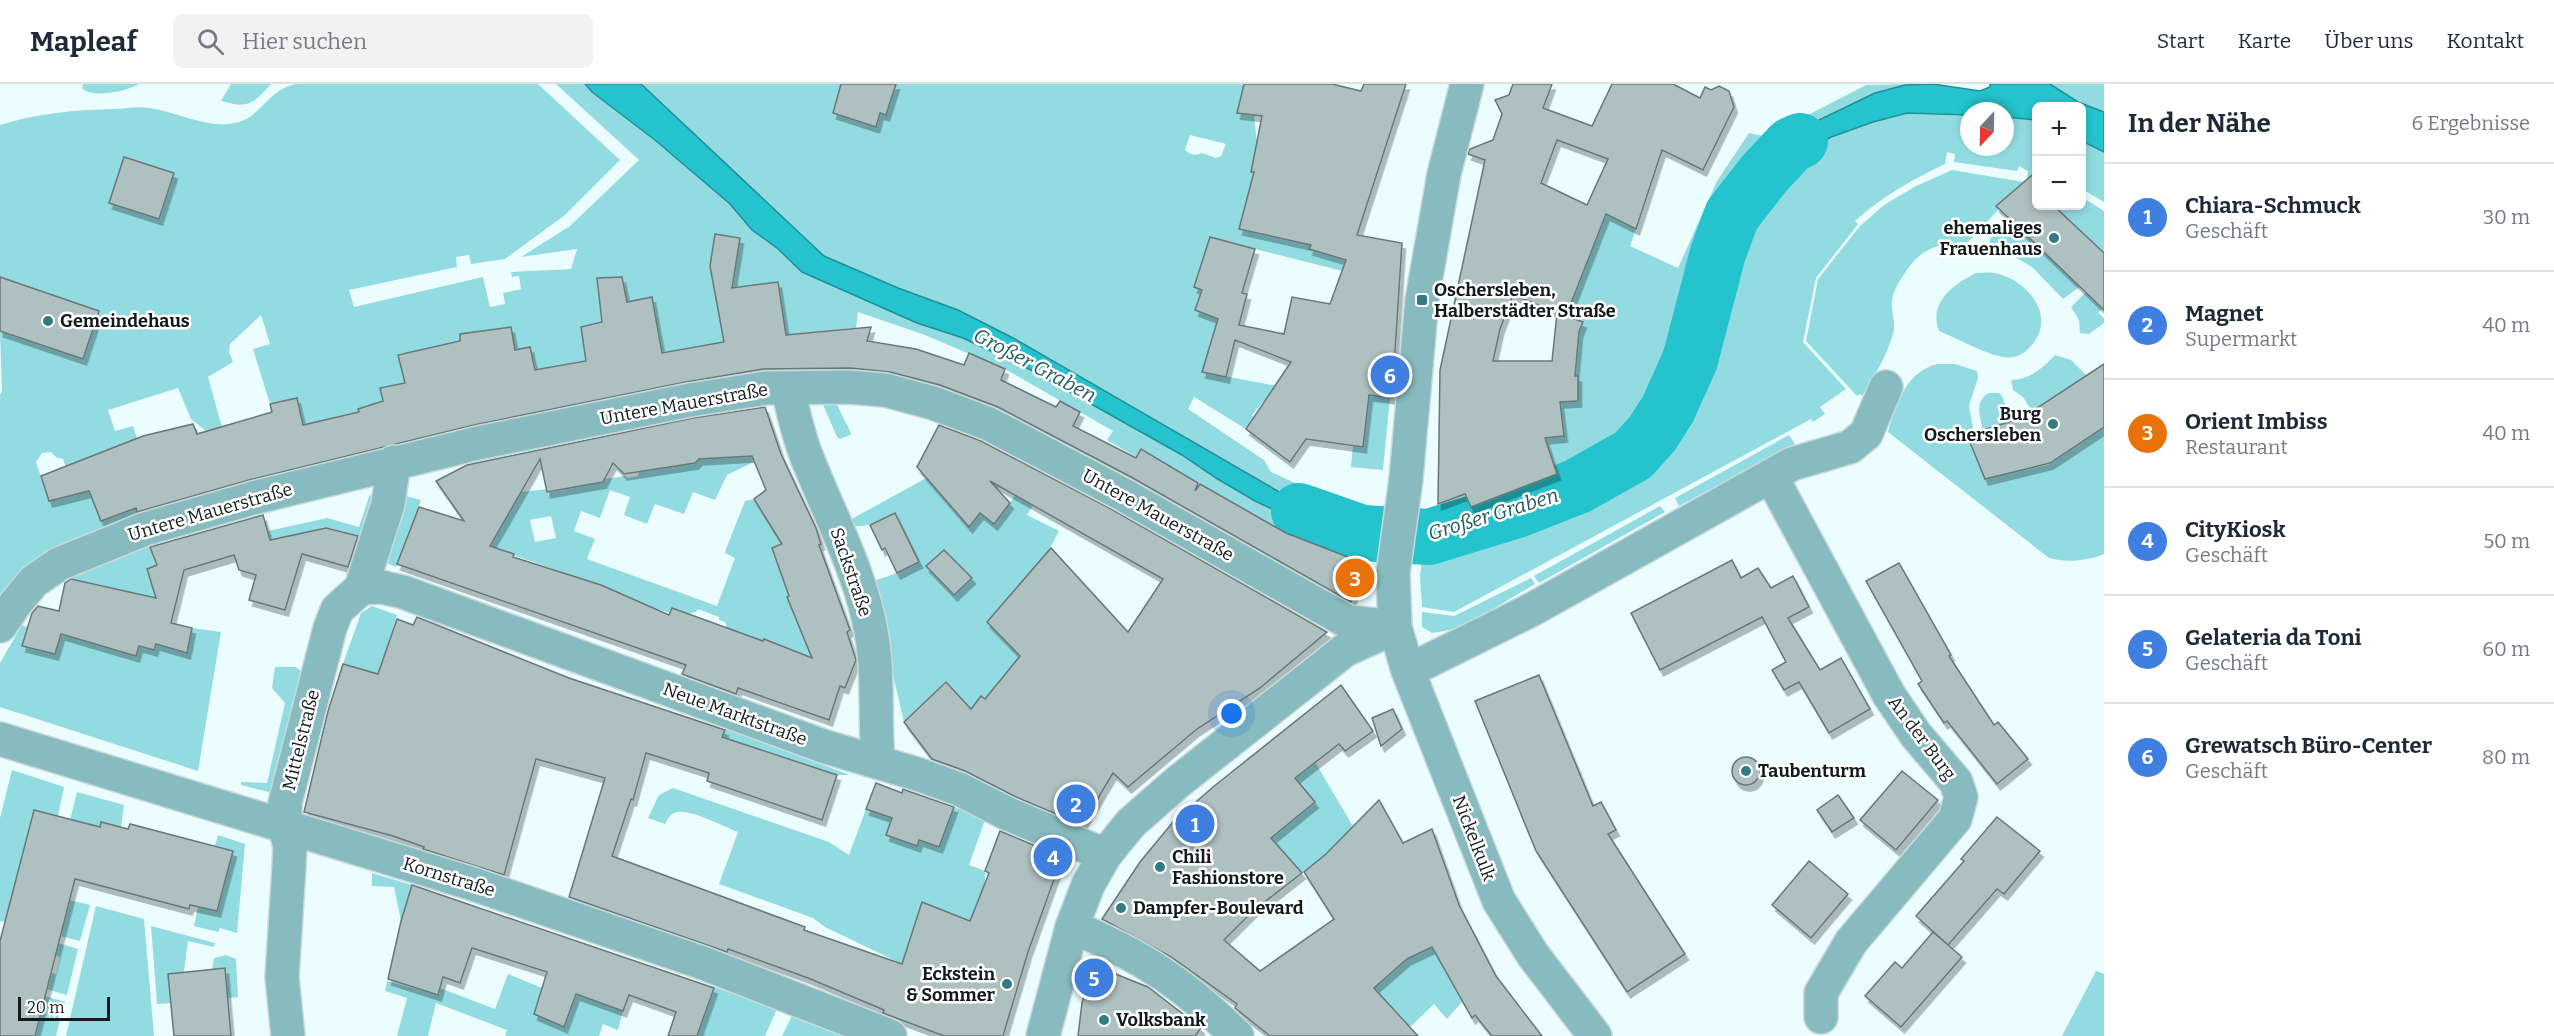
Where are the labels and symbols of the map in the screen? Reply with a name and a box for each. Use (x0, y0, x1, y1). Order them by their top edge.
north arrow (1960, 102, 2014, 156)
place label: ehemaliges Frauenhaus (1939, 217, 2042, 260)
marker: ehemaliges Frauenhaus (2047, 231, 2061, 245)
place label: Oschersleben, Halberstädter Straße (1434, 279, 1616, 322)
marker: Oschersleben, Halberstädter Straße (1415, 293, 1429, 307)
place label: Gemeindehaus (60, 310, 190, 332)
marker: Gemeindehaus (41, 314, 55, 328)
water label: Großer Graben (970, 323, 1100, 407)
pin: 6 (1370, 352, 1410, 398)
street label: Untere Mauerstraße (598, 378, 770, 430)
place label: Burg Oschersleben (1924, 403, 2042, 446)
marker: Burg Oschersleben (2046, 417, 2060, 431)
street label: Untere Mauerstraße (1078, 464, 1238, 566)
street label: Untere Mauerstraße (125, 478, 295, 546)
water label: Großer Graben (1425, 483, 1561, 545)
street label: Sackstraße (826, 525, 876, 619)
pin: 3 (1336, 556, 1374, 600)
street label: Neue Marktstraße (660, 678, 810, 750)
street label: Mittelstraße (278, 687, 324, 793)
street label: An der Burg (1883, 692, 1961, 784)
your location (1217, 699, 1246, 728)
place label: Taubenturm (1758, 760, 1866, 782)
marker: Taubenturm (1739, 764, 1753, 778)
pin: 2 (1056, 782, 1096, 826)
street label: Nickelkulk (1448, 792, 1501, 885)
pin: 1 (1176, 802, 1214, 846)
pin: 4 (1034, 834, 1072, 880)
place label: Chili Fashionstore (1172, 846, 1284, 889)
street label: Kornstraße (400, 853, 498, 901)
marker: Chili Fashionstore (1153, 860, 1167, 874)
place label: Dampfer-Boulevard (1133, 897, 1304, 919)
marker: Dampfer-Boulevard (1114, 901, 1128, 915)
pin: 5 (1074, 956, 1114, 1000)
place label: Eckstein & Sommer (906, 963, 996, 1006)
marker: Eckstein & Sommer (1000, 977, 1014, 991)
scale bar (18, 994, 110, 1022)
place label: Volksbank (1116, 1009, 1206, 1031)
marker: Volksbank (1097, 1013, 1111, 1027)

